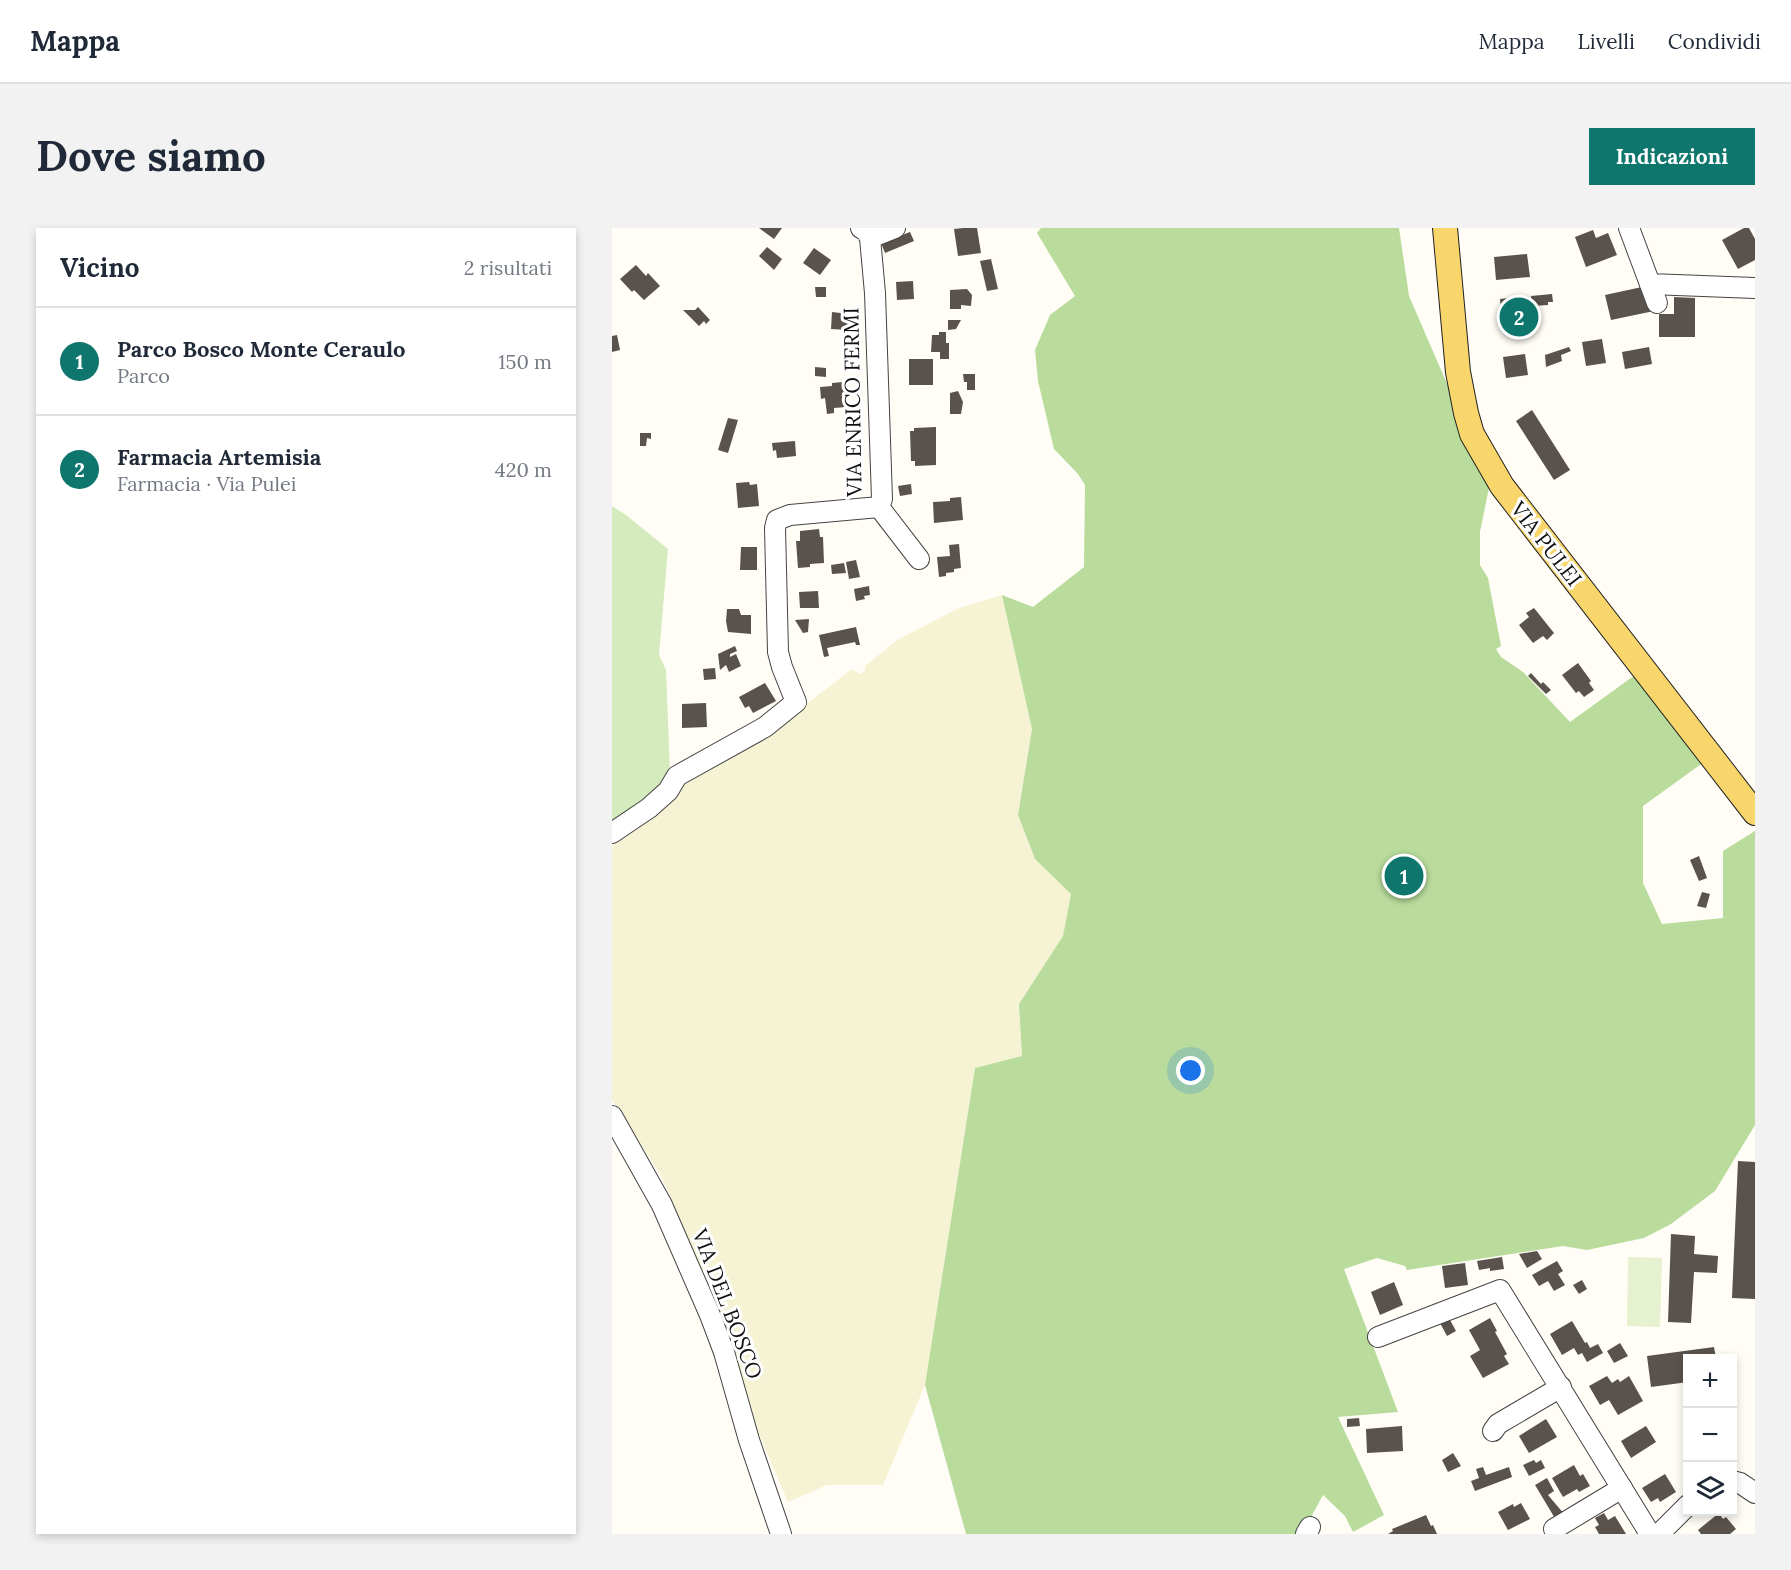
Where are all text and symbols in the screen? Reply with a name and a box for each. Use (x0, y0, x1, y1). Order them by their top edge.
text: Mappa (30, 23, 120, 59)
text: Mappa (1479, 28, 1545, 55)
text: Livelli (1578, 28, 1635, 55)
text: Condividi (1668, 28, 1761, 55)
button: Indicazioni (1589, 128, 1755, 185)
text: Dove siamo (36, 129, 266, 183)
text: Vicino (60, 251, 140, 284)
text: 2 risultati (464, 255, 552, 280)
pin: 2 (1500, 294, 1538, 340)
street label: VIA ENRICO FERMI (837, 307, 868, 498)
text: Parco Bosco Monte Ceraulo (117, 335, 406, 363)
text: 1 (75, 349, 84, 374)
text: 150 m (498, 349, 552, 374)
text: Parco (117, 363, 170, 388)
text: Farmacia Artemisia (117, 443, 321, 471)
text: 2 (74, 457, 85, 482)
text: 420 m (495, 457, 552, 482)
text: Farmacia · Via Pulei (117, 471, 296, 496)
street label: VIA PULEI (1504, 495, 1588, 591)
pin: 1 (1384, 854, 1424, 898)
your location (1176, 1056, 1205, 1085)
street label: VIA DEL BOSCO (686, 1224, 768, 1383)
map controls (1683, 1354, 1737, 1516)
button: + (1683, 1354, 1737, 1408)
button: − (1683, 1408, 1737, 1462)
button: layers (1683, 1462, 1737, 1516)

